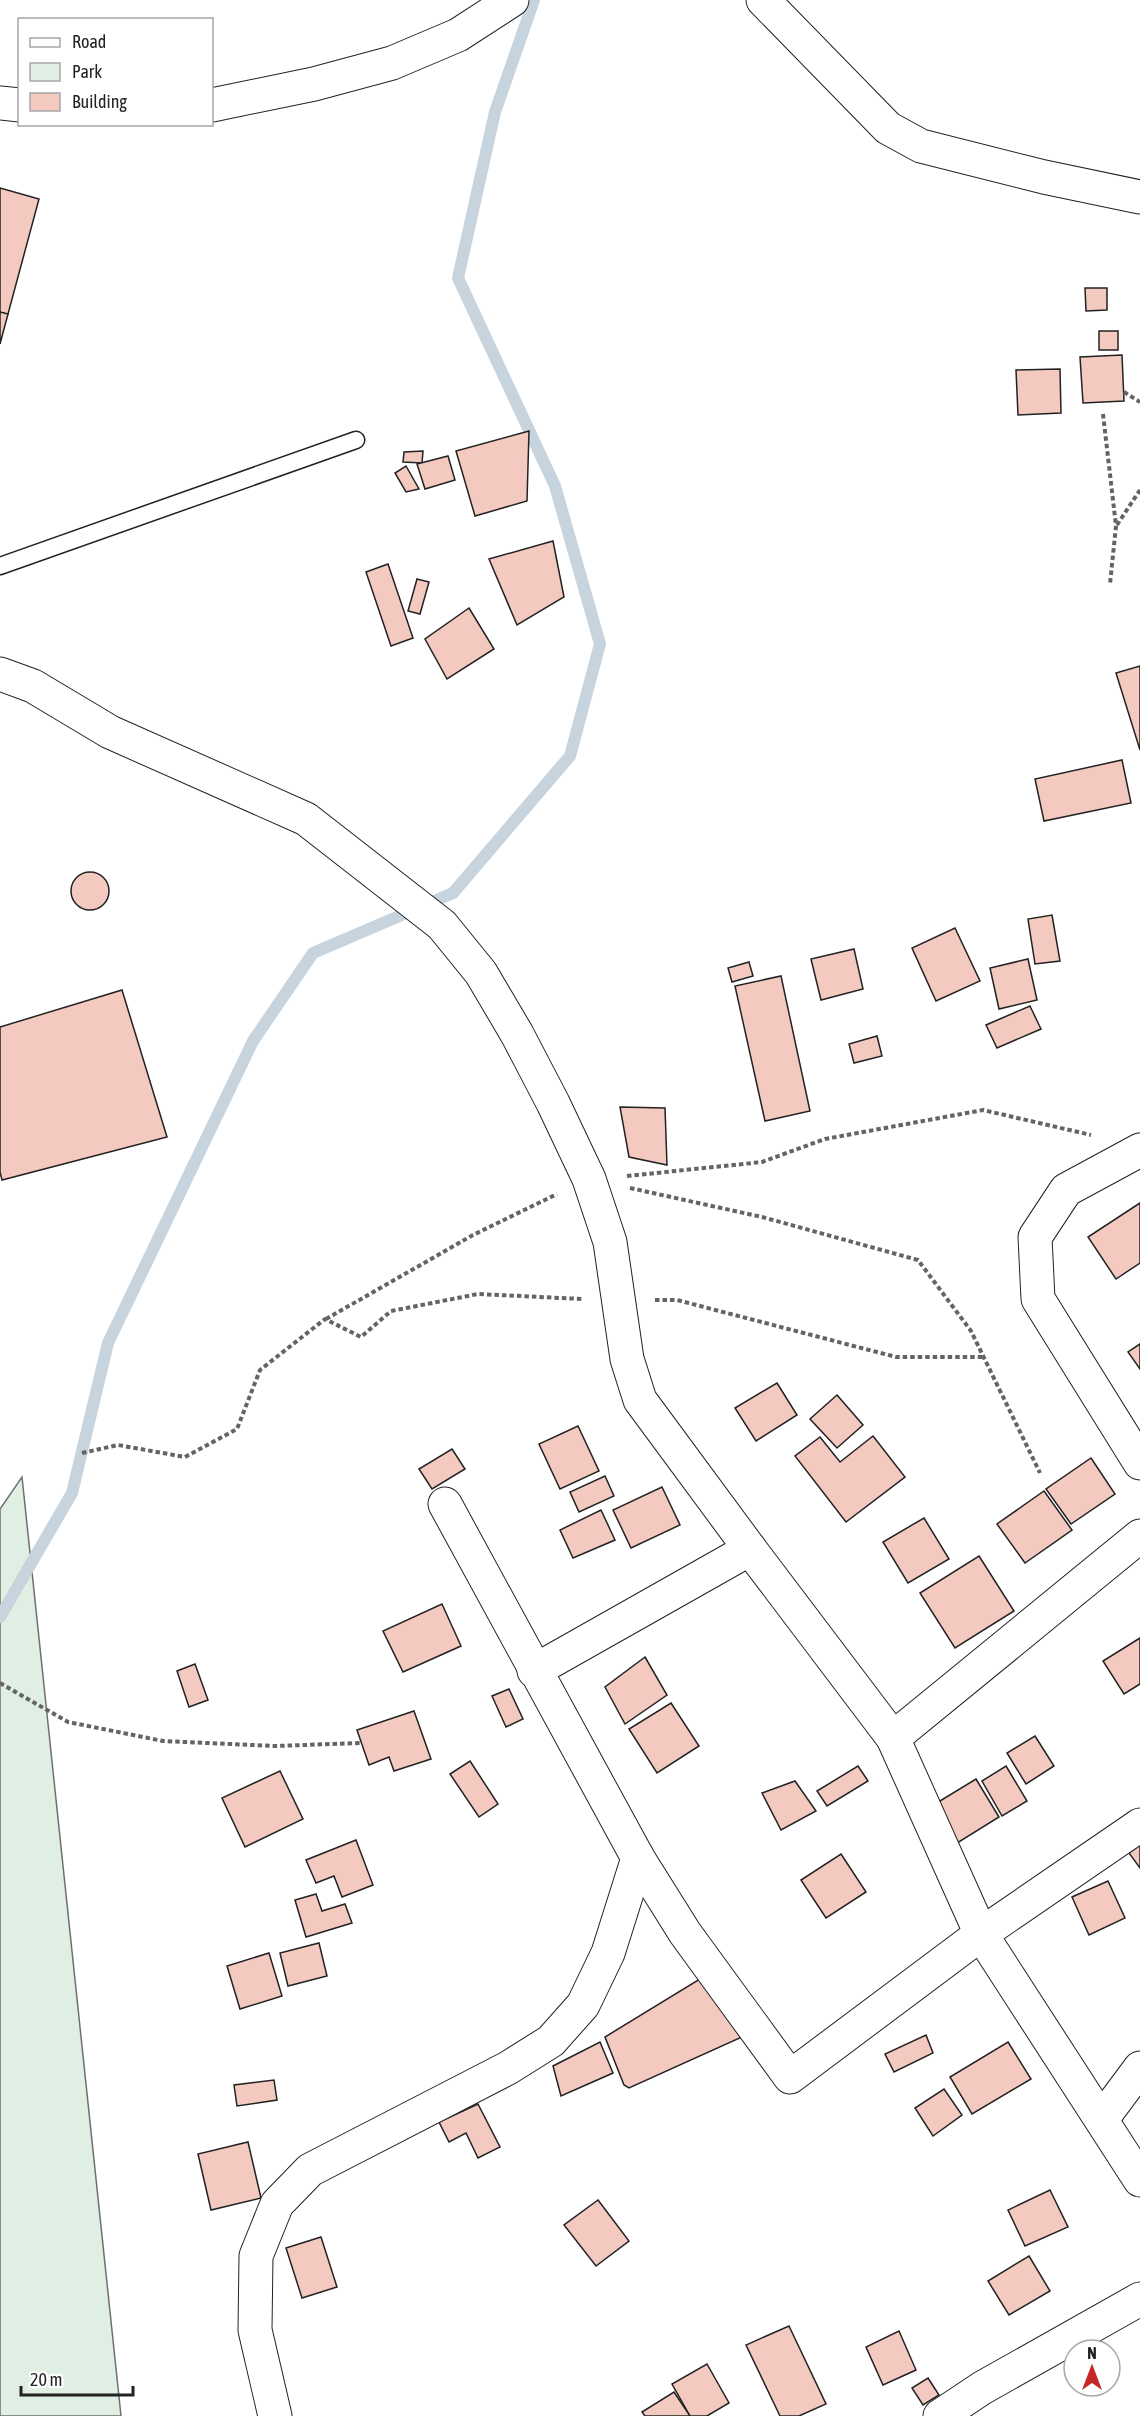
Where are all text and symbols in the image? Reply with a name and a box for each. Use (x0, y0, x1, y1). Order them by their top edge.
legend (18, 18, 213, 126)
text: Road (72, 31, 106, 52)
text: Park (72, 61, 102, 82)
text: Building (72, 91, 127, 112)
north arrow (1062, 2338, 1122, 2398)
text: N (1087, 2344, 1097, 2362)
scale bar (21, 2359, 134, 2397)
text: 20 m (30, 2369, 62, 2390)

